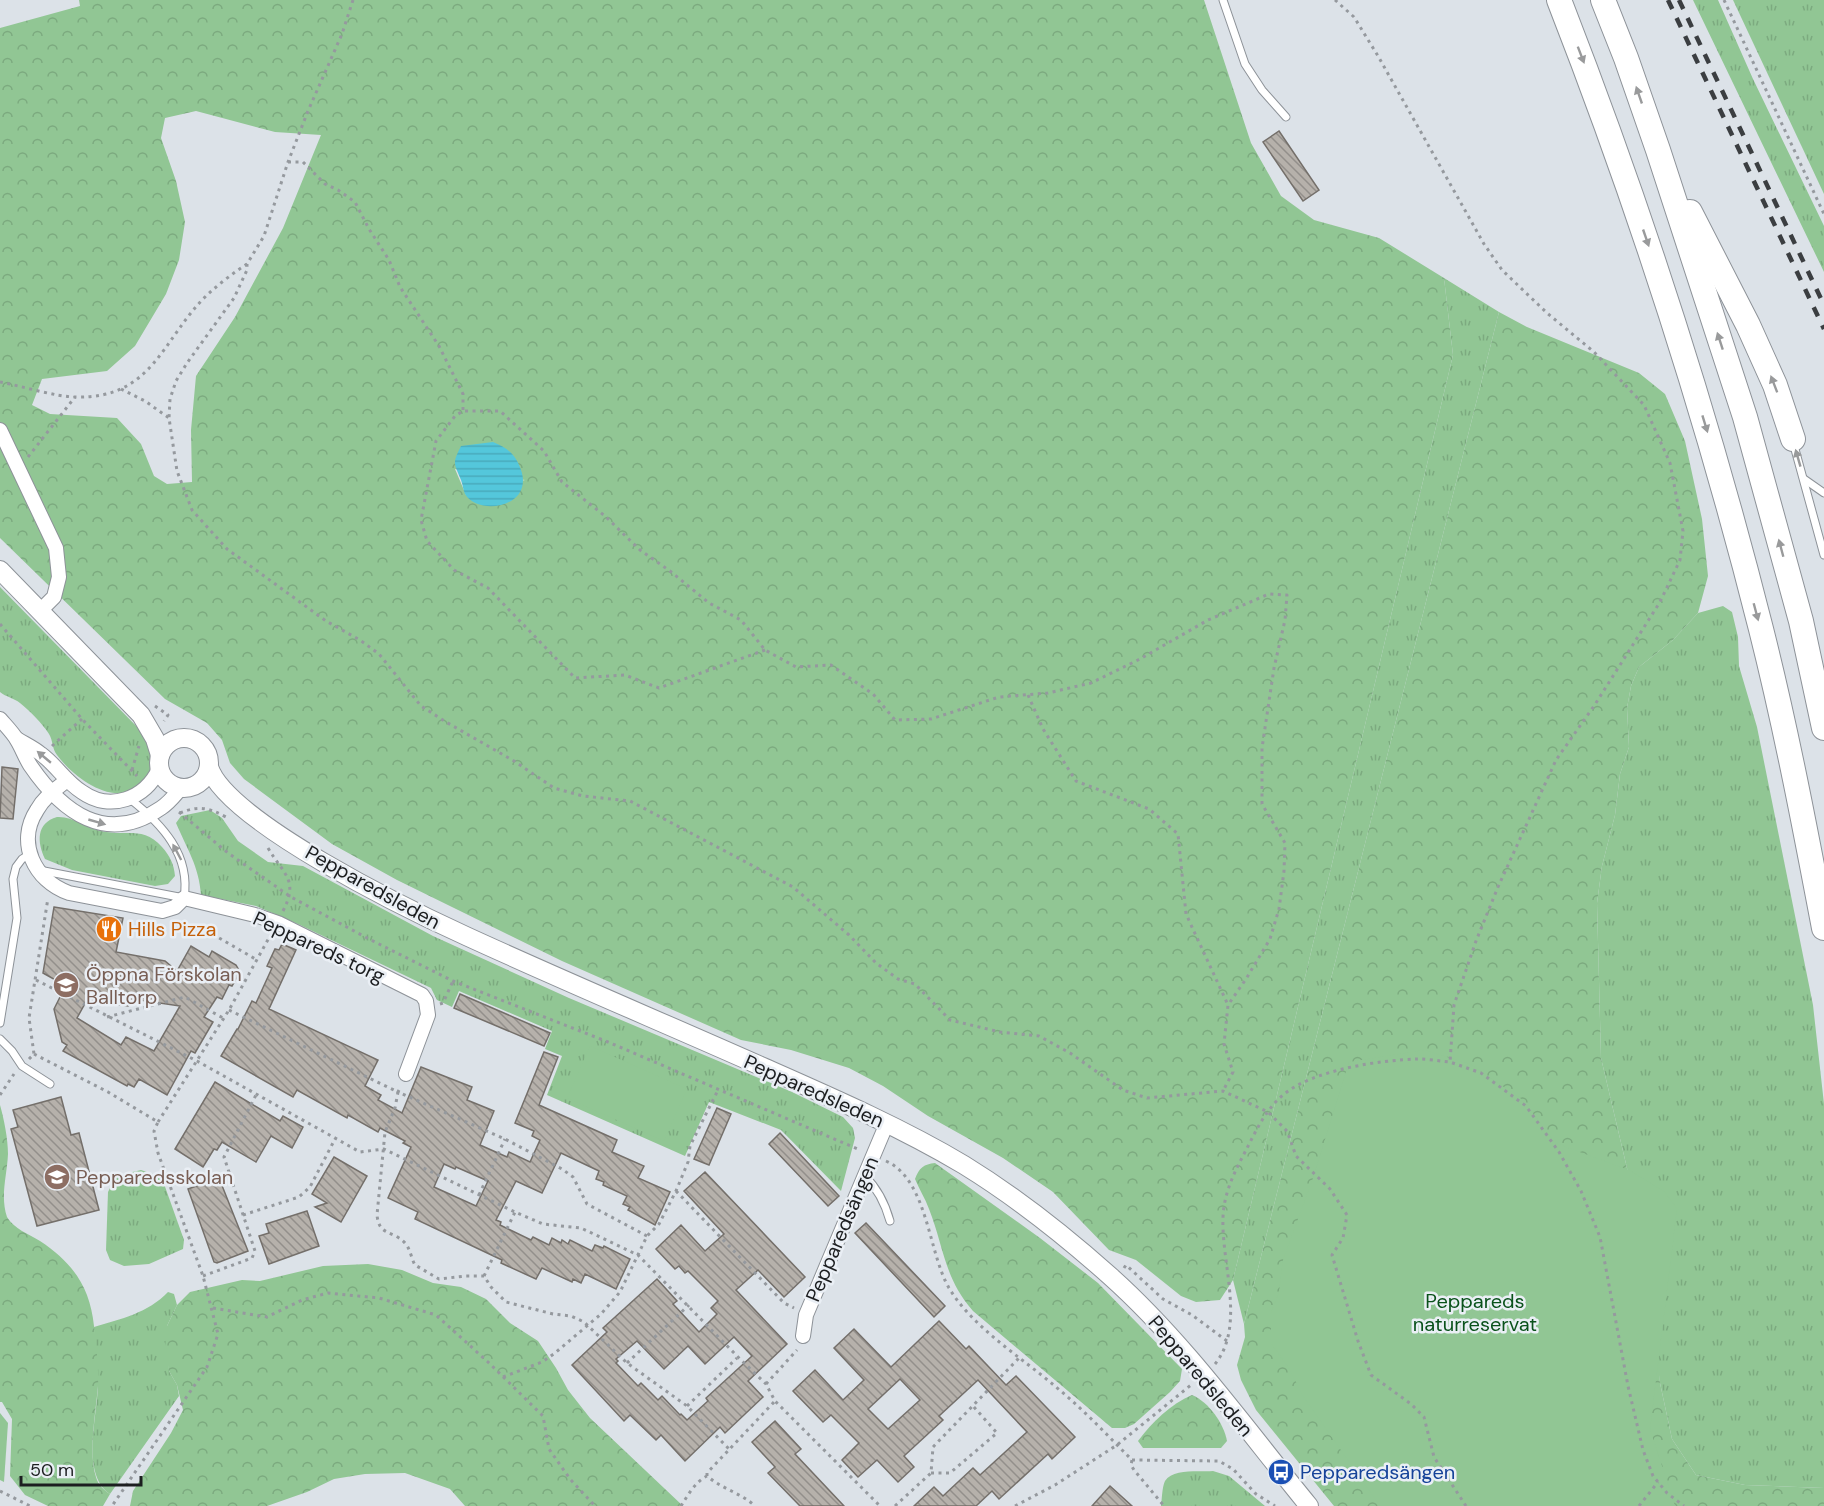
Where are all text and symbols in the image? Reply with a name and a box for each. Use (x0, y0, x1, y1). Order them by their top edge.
one-way arrow (1576, 46, 1586, 64)
one-way arrow (1634, 86, 1644, 104)
one-way arrow (1641, 229, 1651, 247)
one-way arrow (1715, 332, 1724, 350)
one-way arrow (1768, 375, 1778, 393)
one-way arrow (1701, 415, 1710, 433)
one-way arrow (1793, 449, 1802, 467)
one-way arrow (1776, 539, 1785, 557)
one-way arrow (1752, 603, 1761, 621)
one-way arrow (36, 751, 52, 764)
one-way arrow (88, 818, 106, 828)
street label: Pepparedsleden (301, 839, 445, 935)
one-way arrow (172, 843, 182, 860)
street label: Peppareds torg (249, 905, 389, 989)
restaurant icon: Hills Pizza (94, 914, 124, 944)
place label: Hills Pizza (128, 916, 216, 942)
place label: Öppna Förskolan Balltorp (86, 961, 242, 1010)
school or university icon: Öppna Förskolan Balltorp (51, 970, 81, 1000)
street label: Pepparedsleden (740, 1049, 888, 1133)
street label: Pepparedsängen (800, 1152, 884, 1306)
school or university icon: Pepparedsskolan (42, 1162, 72, 1192)
place label: Pepparedsskolan (76, 1164, 233, 1190)
park label: Peppareds naturreservat (1413, 1288, 1537, 1337)
street label: Pepparedsleden (1143, 1310, 1259, 1442)
scale bar (21, 1449, 141, 1487)
bus stop icon: Pepparedsängen (1266, 1457, 1296, 1487)
text: 50 m (30, 1458, 74, 1482)
place label: Pepparedsängen (1300, 1459, 1455, 1485)

